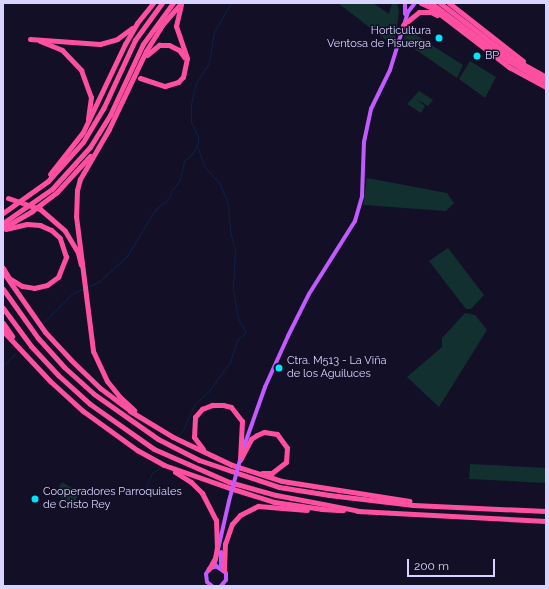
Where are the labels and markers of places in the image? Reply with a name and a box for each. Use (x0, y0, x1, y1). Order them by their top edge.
place label: Horticultura Ventosa de Pisuerga (327, 25, 431, 51)
marker: Horticultura Ventosa de Pisuerga (434, 33, 444, 43)
place label: BP (485, 49, 499, 63)
marker: BP (472, 51, 482, 61)
place label: Ctra. M513 - La Viña de los Aguiluces (287, 355, 387, 381)
marker: Ctra. M513 - La Viña de los Aguiluces (274, 363, 284, 373)
place label: Cooperadores Parroquiales de Cristo Rey (43, 486, 182, 512)
marker: Cooperadores Parroquiales de Cristo Rey (30, 494, 40, 504)

